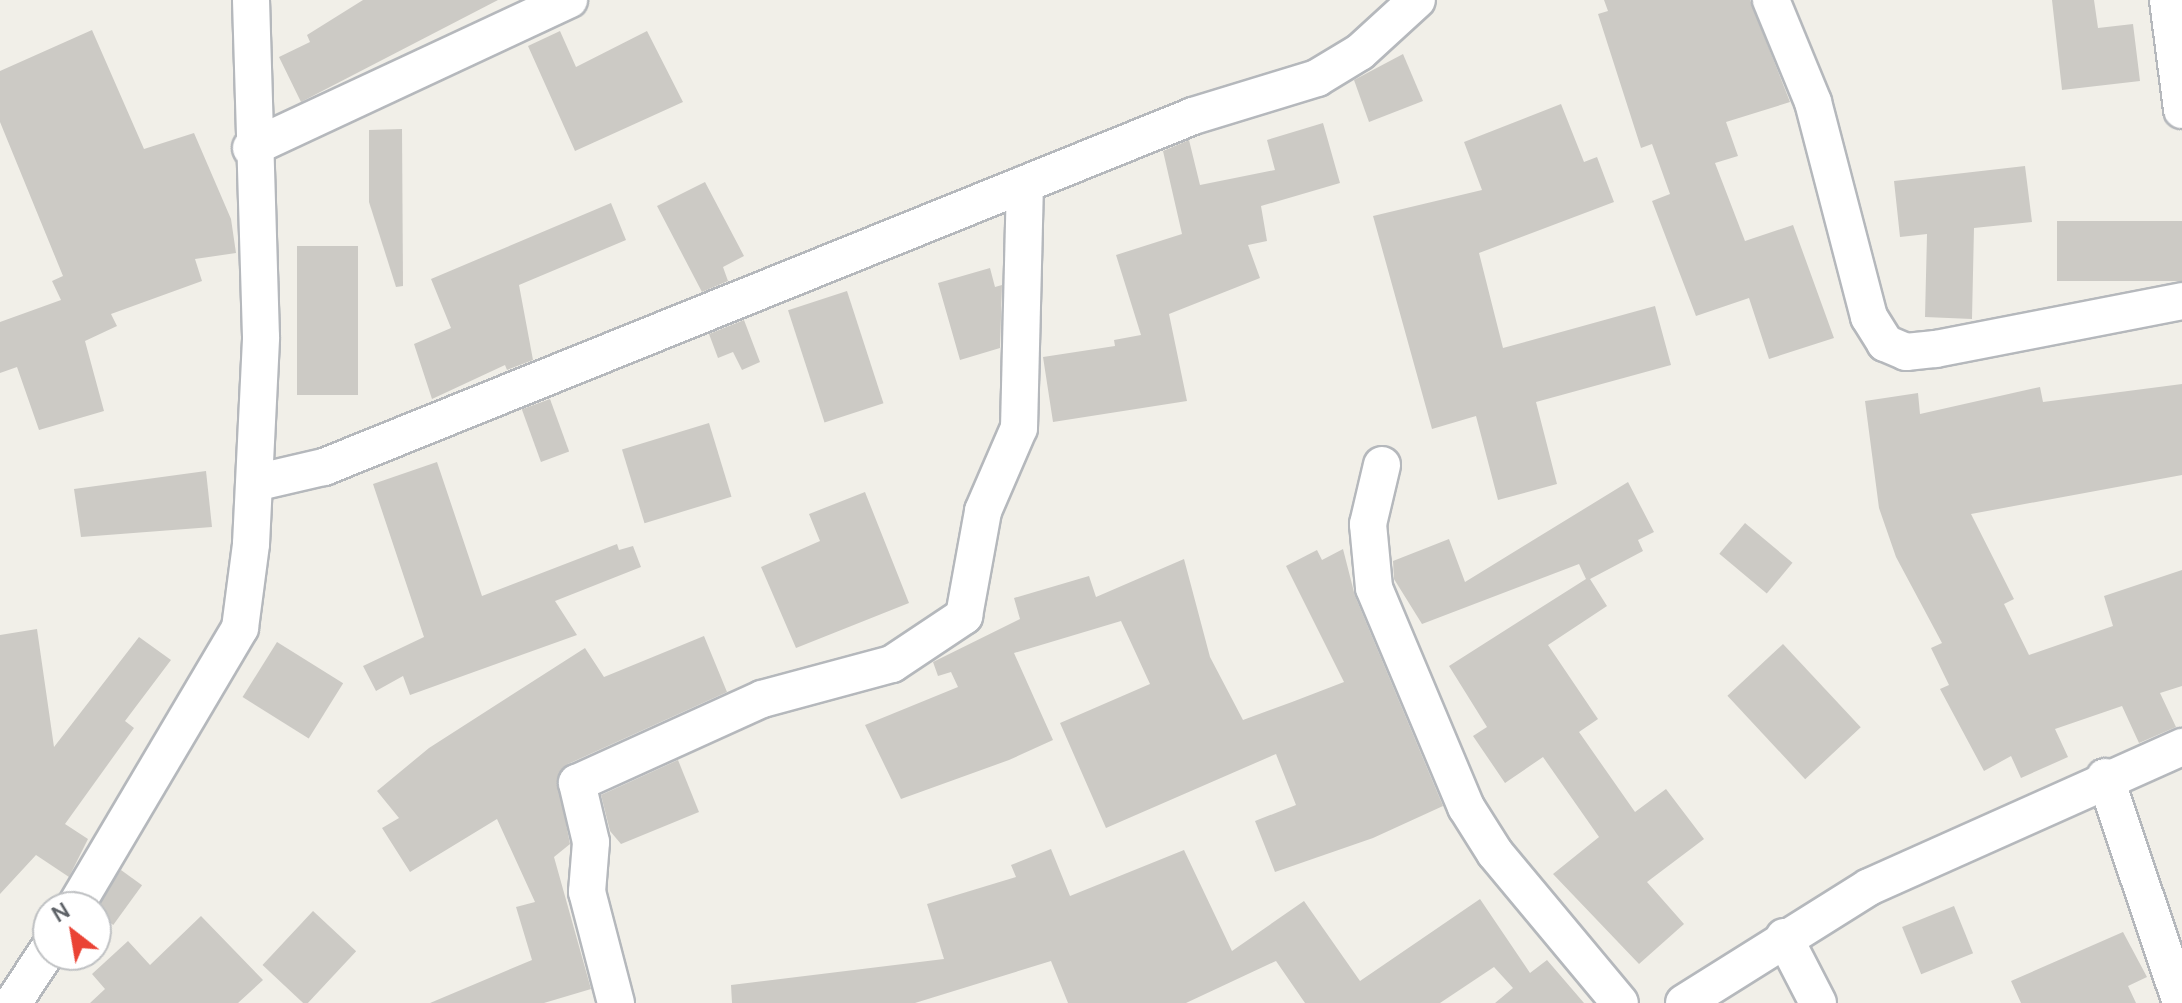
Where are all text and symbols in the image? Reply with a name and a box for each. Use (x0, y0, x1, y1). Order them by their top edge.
north arrow (32, 891, 112, 971)
text: N (46, 895, 75, 929)

